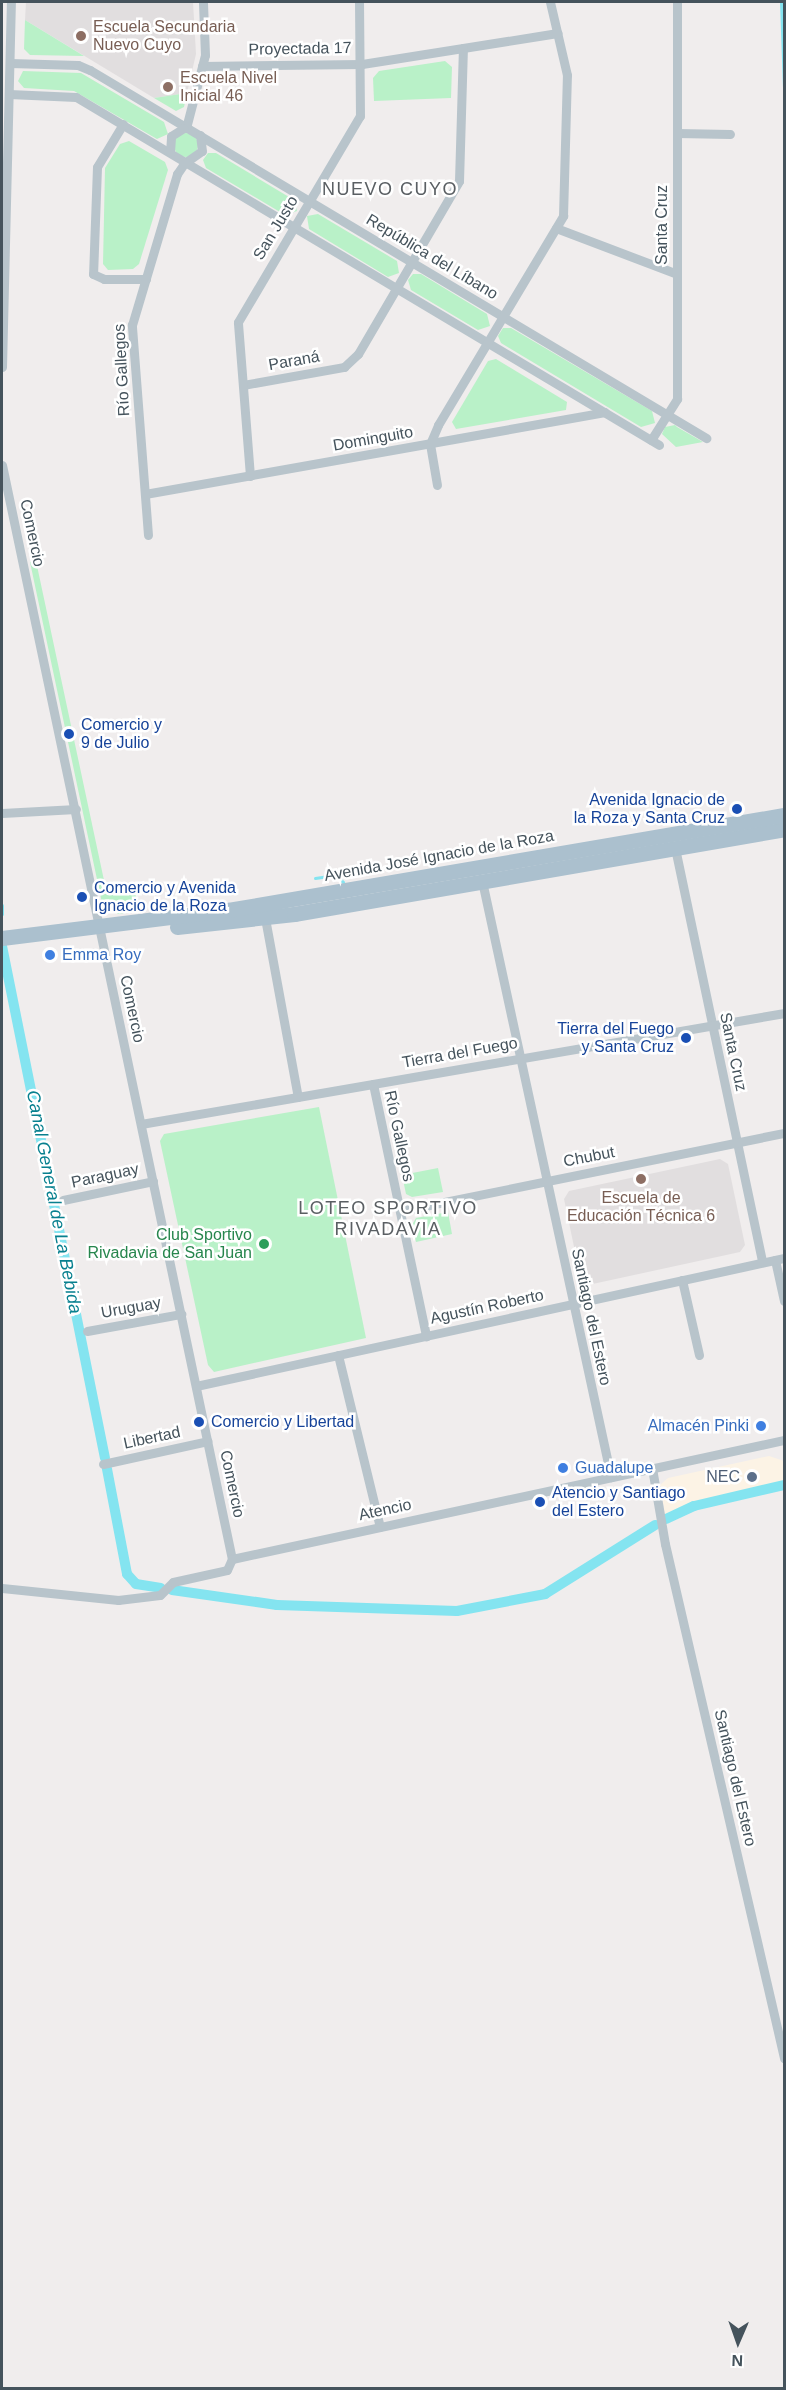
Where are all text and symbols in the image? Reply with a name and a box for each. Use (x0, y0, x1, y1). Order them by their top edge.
place label: Escuela Secundaria Nuevo Cuyo (93, 17, 235, 55)
marker: Escuela Secundaria Nuevo Cuyo (74, 29, 88, 43)
street label: Proyectada 17 (248, 39, 352, 59)
place label: Escuela Nivel Inicial 46 (180, 68, 277, 106)
marker: Escuela Nivel Inicial 46 (161, 80, 175, 94)
district label: NUEVO CUYO (322, 178, 458, 200)
street label: Santa Cruz (652, 185, 672, 265)
street label: San Justo (249, 193, 303, 263)
street label: República del Líbano (363, 210, 501, 304)
street label: Río Gallegos (110, 323, 134, 417)
street label: Paraná (267, 347, 321, 375)
street label: Dominguito (331, 423, 415, 455)
street label: Comercio (15, 498, 49, 568)
place label: Comercio y 9 de Julio (81, 715, 162, 753)
marker: Comercio y 9 de Julio (62, 727, 76, 741)
place label: Avenida Ignacio de la Roza y Santa Cruz (574, 790, 725, 828)
marker: Avenida Ignacio de la Roza y Santa Cruz (730, 802, 744, 816)
street label: Avenida José Ignacio de la Roza (323, 826, 555, 886)
place label: Comercio y Avenida Ignacio de la Roza (94, 878, 237, 916)
marker: Comercio y Avenida Ignacio de la Roza (75, 890, 89, 904)
place label: Emma Roy (62, 945, 141, 965)
marker: Emma Roy (43, 948, 57, 962)
street label: Comercio (115, 974, 149, 1044)
street label: Santa Cruz (715, 1011, 751, 1093)
place label: Tierra del Fuego y Santa Cruz (557, 1019, 674, 1057)
marker: Tierra del Fuego y Santa Cruz (679, 1031, 693, 1045)
street label: Tierra del Fuego (401, 1033, 519, 1073)
water label: Canal General de La Bebida (22, 1088, 86, 1316)
street label: Río Gallegos (380, 1089, 418, 1183)
street label: Chubut (562, 1143, 616, 1171)
street label: Paraguay (70, 1159, 140, 1193)
marker: Escuela de Educación Técnica 6 (634, 1172, 648, 1186)
place label: Escuela de Educación Técnica 6 (567, 1188, 715, 1226)
district label: LOTEO SPORTIVO RIVADAVIA (298, 1198, 478, 1240)
place label: Club Sportivo Rivadavia de San Juan (87, 1225, 252, 1263)
marker: Club Sportivo Rivadavia de San Juan (257, 1237, 271, 1251)
street label: Santiago del Estero (567, 1247, 615, 1387)
street label: Agustín Roberto (428, 1286, 546, 1328)
street label: Uruguay (100, 1293, 162, 1323)
place label: Comercio y Libertad (211, 1412, 354, 1432)
marker: Comercio y Libertad (192, 1415, 206, 1429)
place label: Almacén Pinki (648, 1416, 749, 1436)
marker: Almacén Pinki (754, 1419, 768, 1433)
street label: Libertad (122, 1423, 182, 1453)
street label: Comercio (215, 1449, 249, 1519)
place label: Guadalupe (575, 1458, 653, 1478)
marker: Guadalupe (556, 1461, 570, 1475)
place label: NEC (706, 1467, 740, 1487)
marker: NEC (745, 1470, 759, 1484)
place label: Atencio y Santiago del Estero (552, 1483, 685, 1521)
street label: Atencio (357, 1495, 413, 1525)
marker: Atencio y Santiago del Estero (533, 1495, 547, 1509)
street label: Santiago del Estero (710, 1708, 760, 1848)
north arrow (708, 2312, 768, 2372)
text: N (731, 2352, 743, 2369)

